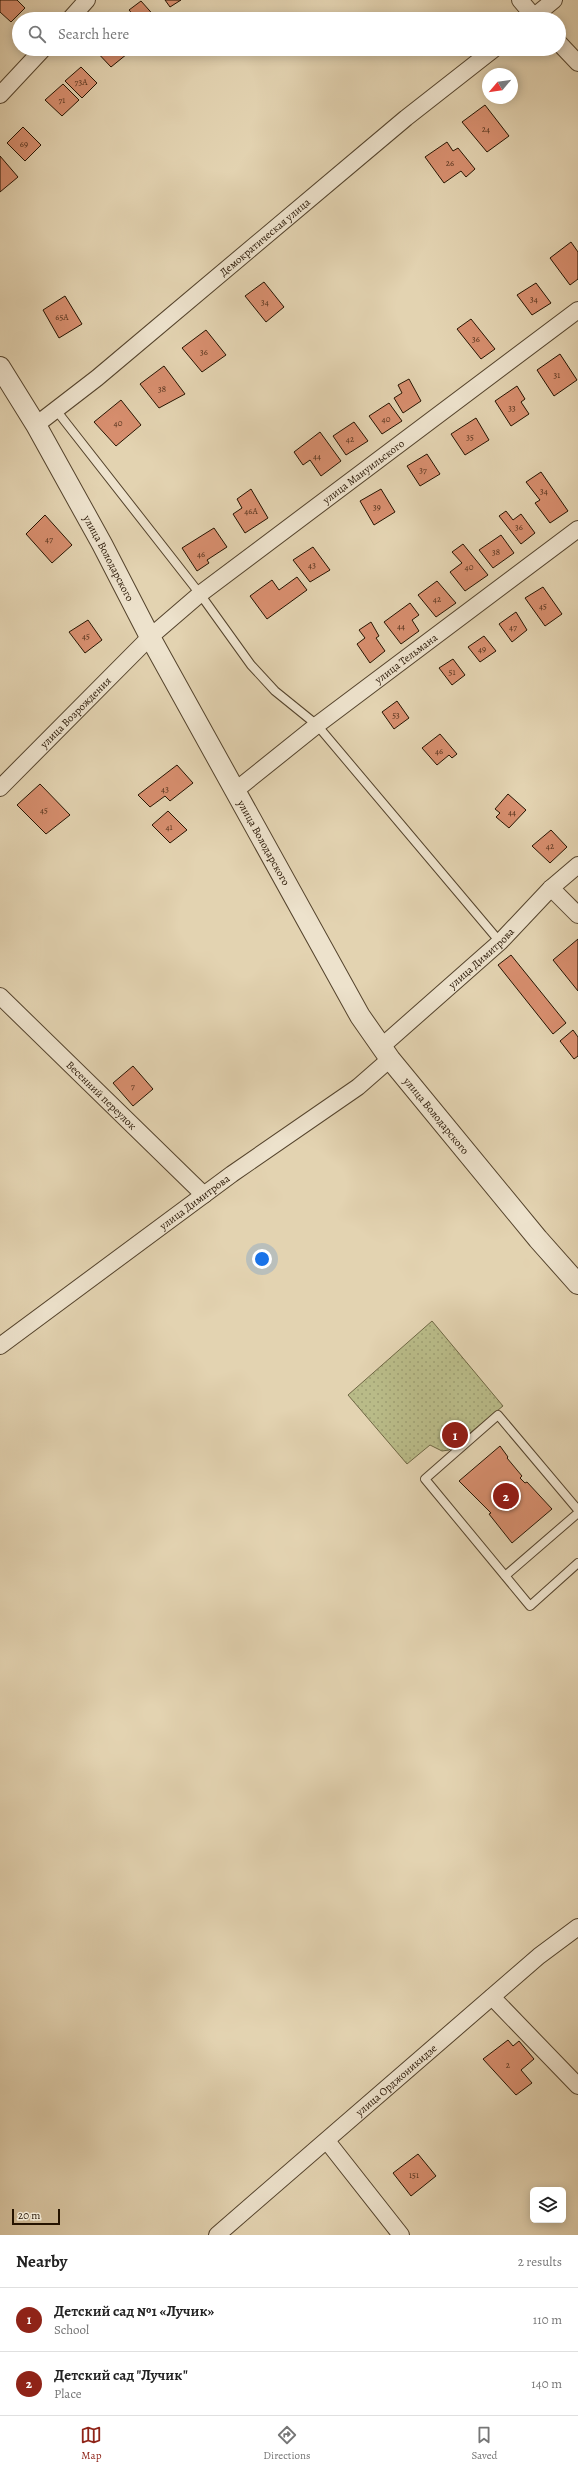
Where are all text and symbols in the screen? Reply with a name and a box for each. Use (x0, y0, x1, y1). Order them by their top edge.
search box (12, 12, 566, 56)
icon: search (26, 23, 48, 45)
text: Search here (58, 24, 129, 44)
north arrow (482, 68, 518, 104)
house number: 73А (75, 76, 88, 88)
house number: 71 (59, 94, 65, 106)
house number: 24 (482, 123, 490, 135)
house number: 69 (20, 138, 28, 150)
house number: 26 (446, 157, 454, 169)
street label: Демократическая улица (216, 194, 314, 280)
house number: 34 (530, 293, 538, 305)
house number: 34 (261, 296, 269, 308)
house number: 65А (55, 311, 69, 323)
house number: 36 (472, 333, 480, 345)
house number: 36 (200, 346, 208, 358)
house number: 31 (554, 369, 560, 381)
house number: 38 (158, 383, 166, 395)
house number: 33 (508, 402, 516, 414)
house number: 40 (382, 413, 391, 425)
house number: 40 (114, 417, 123, 429)
house number: 35 (466, 431, 474, 443)
house number: 42 (346, 433, 355, 445)
street label: улица Мануильского (319, 436, 408, 508)
house number: 44 (313, 450, 321, 462)
house number: 37 (419, 464, 427, 476)
house number: 34 (540, 485, 548, 497)
house number: 39 (373, 501, 381, 513)
house number: 46А (244, 505, 258, 517)
street label: улица Володарского (79, 512, 138, 604)
house number: 36 (515, 521, 523, 533)
house number: 47 (45, 533, 53, 545)
house number: 38 (492, 546, 500, 558)
house number: 46 (197, 548, 205, 560)
house number: 43 (308, 559, 316, 571)
house number: 40 (465, 561, 474, 573)
house number: 42 (433, 593, 442, 605)
house number: 45 (539, 600, 547, 612)
house number: 44 (397, 620, 405, 632)
house number: 47 (509, 621, 517, 633)
house number: 45 (82, 630, 90, 642)
street label: улица Тельмана (371, 630, 441, 688)
house number: 49 (478, 643, 486, 655)
house number: 51 (449, 666, 455, 678)
street label: улица Возрождения (36, 673, 115, 752)
house number: 53 (392, 709, 400, 721)
house number: 46 (435, 745, 443, 757)
house number: 43 (161, 783, 169, 795)
street label: улица Володарского (233, 796, 293, 889)
house number: 45 (40, 804, 48, 816)
house number: 44 (508, 806, 516, 818)
house number: 41 (165, 821, 173, 833)
house number: 42 (546, 840, 555, 852)
street label: улица Димитрова (445, 924, 518, 993)
street label: Весенний переулок (63, 1058, 140, 1134)
street label: улица Володарского (399, 1073, 473, 1158)
house number: 7 (131, 1080, 135, 1092)
street label: улица Димитрова (156, 1171, 234, 1234)
your location (252, 1249, 272, 1269)
pin: 1 (442, 1420, 468, 1450)
pin: 2 (493, 1481, 519, 1511)
street label: улица Орджоникидзе (352, 2041, 440, 2120)
house number: 2 (506, 2059, 511, 2071)
house number: 151 (409, 2169, 419, 2181)
map controls (530, 2187, 566, 2223)
button: layers (530, 2187, 566, 2223)
scale bar (12, 2207, 60, 2226)
text: 20 m (18, 2208, 40, 2223)
text: Nearby (16, 2250, 67, 2273)
text: 2 results (518, 2253, 562, 2270)
text: Детский сад №1 «Лучик» (54, 2301, 214, 2321)
text: 1 (27, 2311, 31, 2328)
text: 110 m (533, 2311, 562, 2328)
text: School (54, 2321, 89, 2338)
text: Детский сад "Лучик" (54, 2365, 188, 2385)
text: 2 (26, 2375, 32, 2392)
text: 140 m (531, 2375, 562, 2392)
text: Place (54, 2385, 82, 2402)
tab: Map (80, 2424, 102, 2463)
tab: Directions (263, 2424, 311, 2463)
tab: Saved (471, 2424, 498, 2463)

